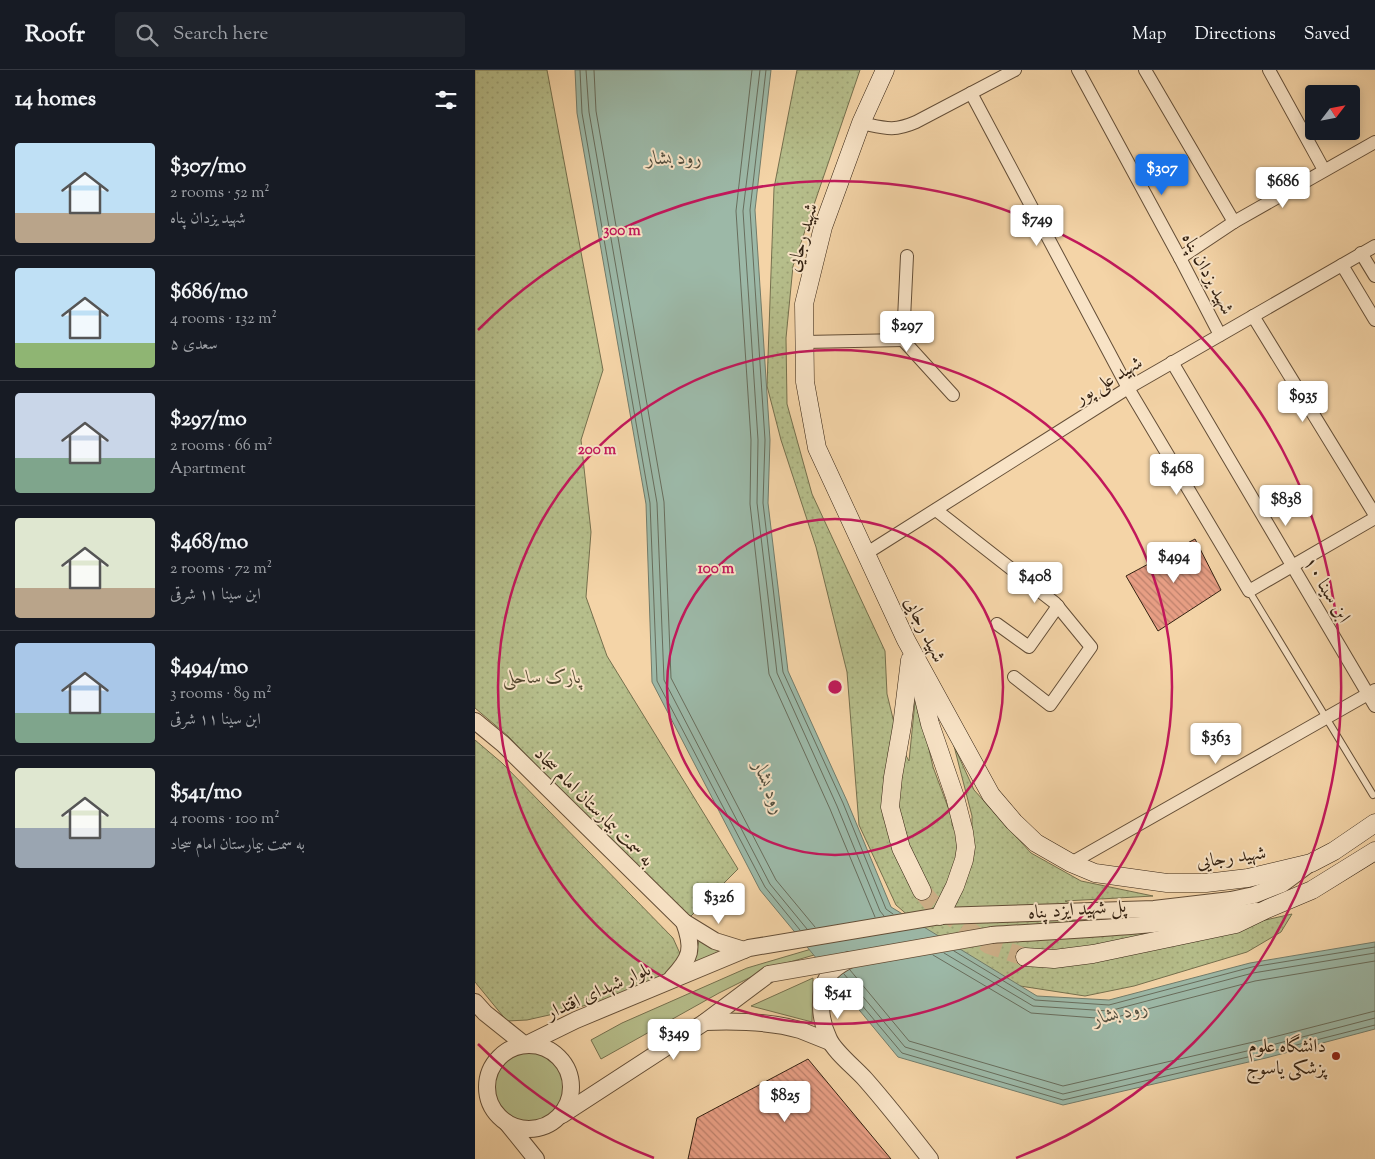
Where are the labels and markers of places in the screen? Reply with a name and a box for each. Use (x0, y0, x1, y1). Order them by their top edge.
pin: $307 (1132, 154, 1192, 196)
pin: $686 (1253, 166, 1313, 209)
pin: $749 (1007, 204, 1067, 247)
pin: $297 (877, 310, 937, 353)
pin: $935 (1273, 380, 1333, 423)
pin: $468 (1147, 454, 1207, 496)
pin: $838 (1256, 484, 1316, 527)
pin: $494 (1144, 542, 1204, 584)
pin: $408 (1005, 562, 1065, 604)
centre of rings (826, 678, 844, 696)
pin: $363 (1186, 722, 1246, 765)
pin: $326 (689, 882, 749, 925)
pin: $541 (808, 978, 868, 1020)
pin: $349 (644, 1018, 704, 1061)
place label: دانشگاه علوم پزشکی یاسوج (1246, 1033, 1328, 1085)
marker: دانشگاه علوم پزشکی یاسوج (1330, 1050, 1342, 1062)
pin: $825 (755, 1080, 815, 1123)

